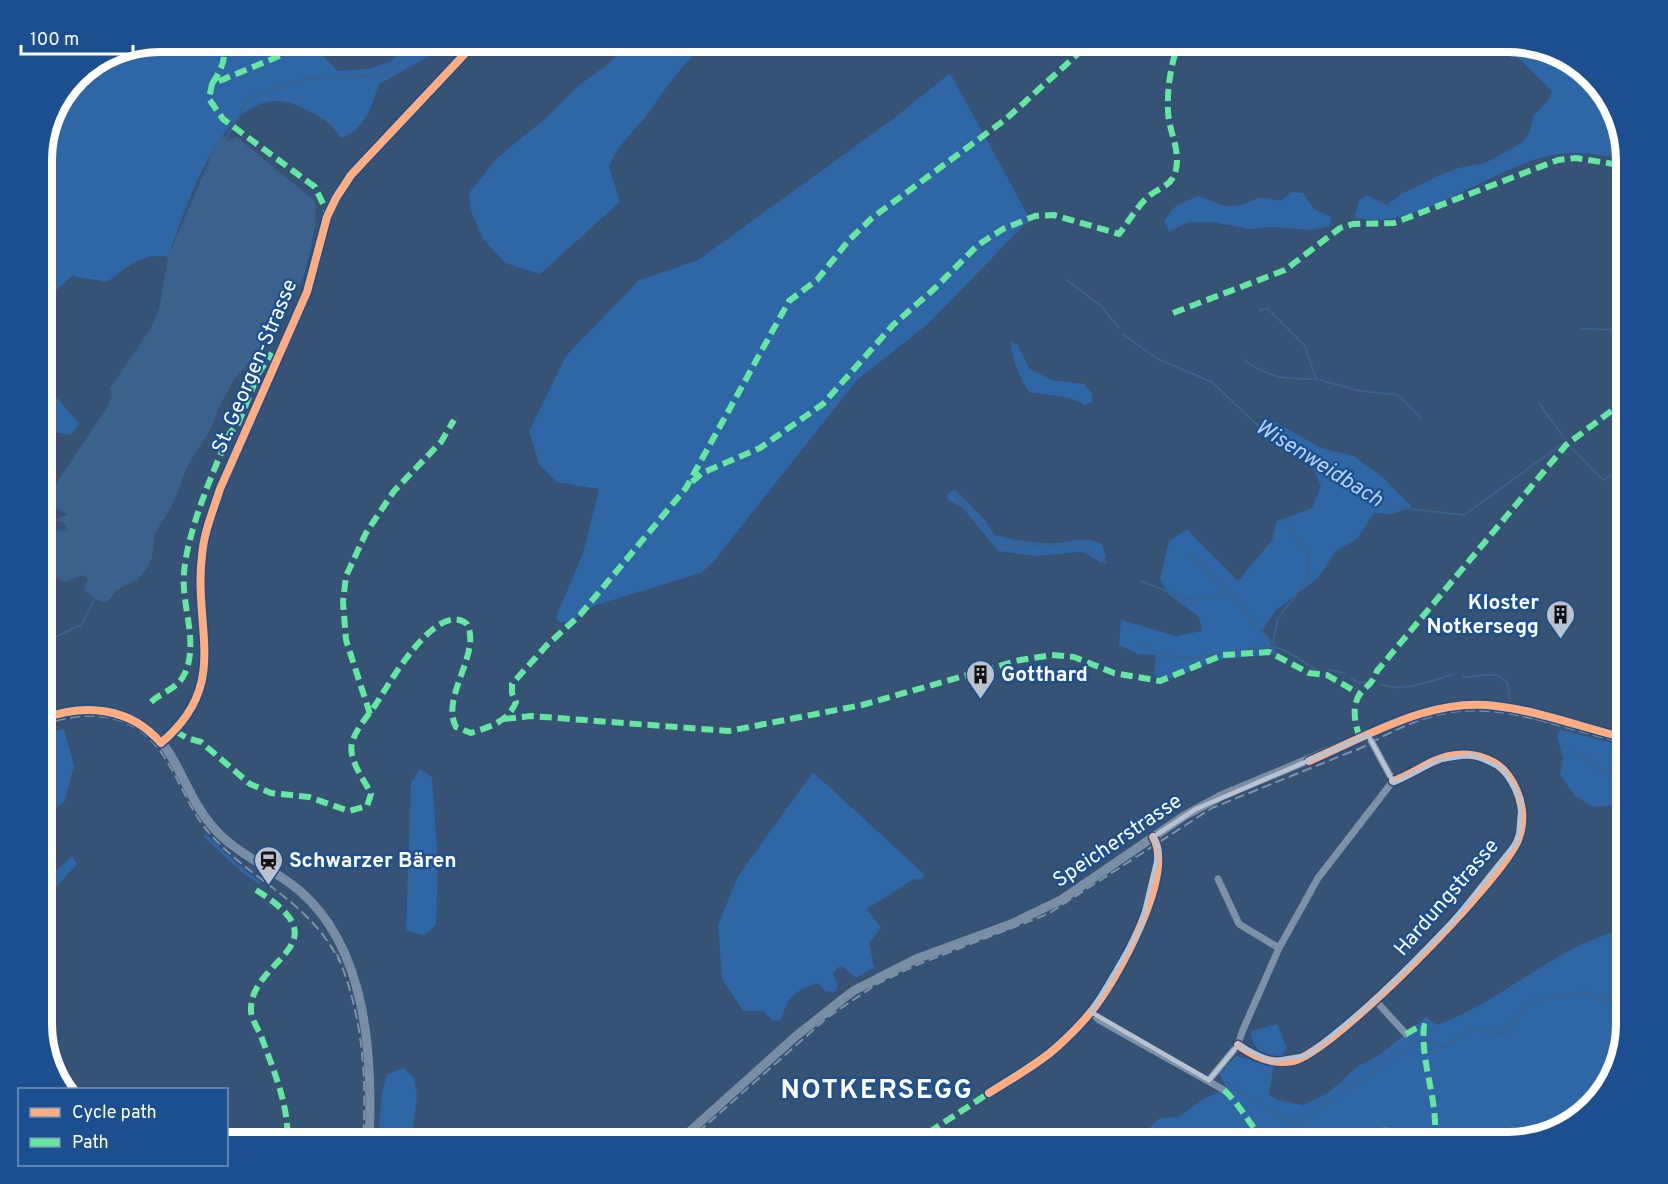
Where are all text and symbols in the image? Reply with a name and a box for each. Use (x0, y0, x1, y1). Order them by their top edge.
scale bar (21, 18, 134, 56)
text: 100 m (30, 29, 79, 52)
street label: St. Georgen-Strasse (206, 275, 304, 458)
water label: Wisenweidbach (1250, 414, 1388, 514)
place label: Kloster Notkersegg (1427, 590, 1539, 641)
building icon: Kloster Notkersegg (1544, 598, 1576, 640)
building icon: Gotthard (964, 658, 996, 700)
place label: Gotthard (1001, 662, 1088, 689)
street label: Speicherstrasse (1048, 788, 1188, 894)
street label: Hardungstrasse (1389, 834, 1506, 962)
station icon: Schwarzer Bären (252, 844, 284, 886)
place label: Schwarzer Bären (289, 848, 457, 875)
district label: NOTKERSEGG (781, 1074, 973, 1108)
legend (18, 1088, 228, 1166)
text: Cycle path (72, 1102, 157, 1125)
text: Path (72, 1132, 109, 1155)

